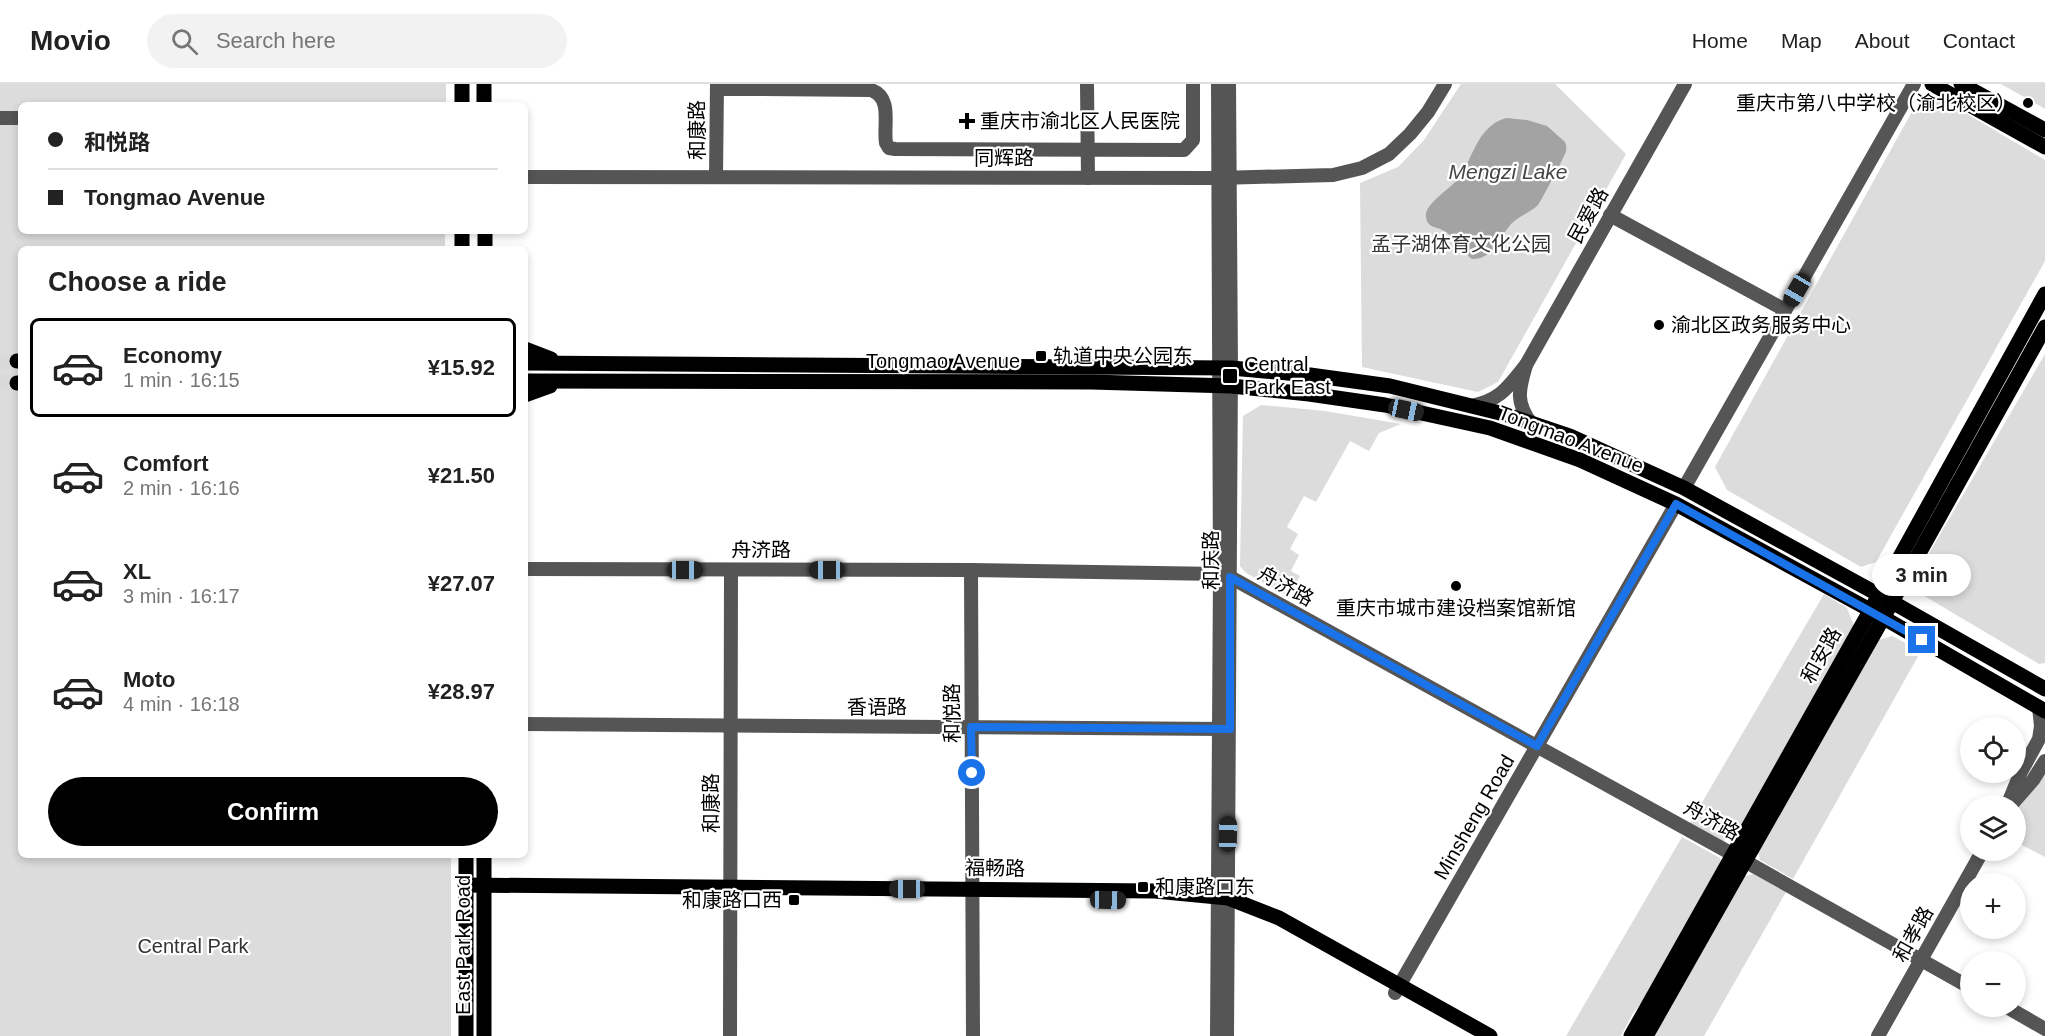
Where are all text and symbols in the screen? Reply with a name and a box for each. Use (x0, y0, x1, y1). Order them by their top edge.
search box (147, 14, 567, 68)
text: Movio (30, 25, 111, 56)
icon: search (168, 25, 201, 58)
text: Search here (216, 28, 336, 53)
text: Home (1692, 29, 1748, 52)
text: Map (1781, 29, 1822, 52)
text: About (1855, 29, 1910, 52)
text: Contact (1943, 29, 2015, 52)
place label: 重庆市第八中学校（渝北校区） (1736, 92, 2016, 114)
marker: 重庆市第八中学校（渝北校区） (2021, 96, 2035, 110)
street label: 和康路 (686, 100, 708, 160)
place label: 重庆市渝北区人民医院 (980, 110, 1180, 132)
marker: 重庆市渝北区人民医院 (958, 112, 976, 130)
text: 和悦路 (84, 130, 150, 155)
street label: 同辉路 (974, 147, 1034, 169)
water label: Mengzi Lake (1448, 160, 1568, 183)
street label: 民爱路 (1564, 183, 1612, 247)
text: Tongmao Avenue (84, 185, 265, 210)
park label: 孟子湖体育文化公园 (1371, 233, 1551, 255)
text: Choose a ride (48, 267, 227, 297)
car (1780, 270, 1814, 310)
place label: 渝北区政务服务中心 (1671, 314, 1851, 336)
marker: 渝北区政务服务中心 (1652, 318, 1666, 332)
icon: car (51, 341, 105, 395)
text: Economy (123, 343, 222, 368)
place label: 轨道中央公园东 (1053, 345, 1193, 367)
marker: 轨道中央公园东 (1034, 349, 1048, 363)
street label: Tongmao Avenue (866, 350, 1020, 372)
place label: Central Park East (1244, 353, 1331, 398)
text: ¥15.92 (428, 355, 495, 380)
marker: Central Park East (1221, 367, 1239, 385)
text: 1 min · 16:15 (123, 369, 240, 391)
car (1387, 397, 1425, 423)
street label: Tongmao Avenue (1495, 401, 1647, 477)
icon: car (51, 449, 105, 503)
text: Comfort (123, 451, 209, 476)
text: ¥21.50 (428, 463, 495, 488)
text: 2 min · 16:16 (123, 477, 240, 499)
street label: 和庆路 (1200, 530, 1222, 590)
street label: 舟济路 (731, 539, 791, 561)
callout: 3 min (1872, 553, 1972, 595)
icon: car (51, 557, 105, 611)
text: XL (123, 559, 151, 584)
car (667, 561, 703, 579)
car (809, 561, 845, 579)
street label: 舟济路 (1254, 562, 1318, 610)
text: 3 min (1895, 564, 1948, 586)
text: ¥27.07 (428, 571, 495, 596)
marker: 重庆市城市建设档案馆新馆 (1449, 579, 1463, 593)
text: 3 min · 16:17 (123, 585, 240, 607)
place label: 重庆市城市建设档案馆新馆 (1336, 597, 1576, 619)
street label: 和安路 (1797, 623, 1845, 687)
route end (1908, 626, 1935, 653)
icon: car (51, 665, 105, 719)
text: Moto (123, 667, 176, 692)
text: ¥28.97 (428, 679, 495, 704)
street label: 和悦路 (941, 683, 963, 743)
text: 4 min · 16:18 (123, 693, 240, 715)
street label: 香语路 (847, 696, 907, 718)
map controls (1960, 717, 2026, 1017)
button: locate (1960, 717, 2026, 783)
street label: Minsheng Road (1429, 751, 1519, 883)
route start (958, 759, 985, 786)
street label: 和康路 (700, 773, 722, 833)
button: Confirm (48, 777, 498, 846)
button: layers (1960, 795, 2026, 861)
street label: 舟济路 (1680, 796, 1744, 844)
car (1219, 816, 1237, 852)
street label: 福畅路 (965, 856, 1025, 880)
button: + (1960, 873, 2026, 939)
street label: East Park Road (452, 875, 474, 1015)
place label: 和康路口东 (1155, 876, 1255, 898)
car (889, 880, 925, 898)
marker: 和康路口东 (1136, 880, 1150, 894)
place label: 和康路口西 (682, 889, 782, 911)
car (1090, 891, 1126, 909)
marker: 和康路口西 (787, 893, 801, 907)
street label: 和孝路 (1889, 902, 1937, 966)
park label: Central Park (137, 935, 250, 957)
button: − (1960, 951, 2026, 1017)

